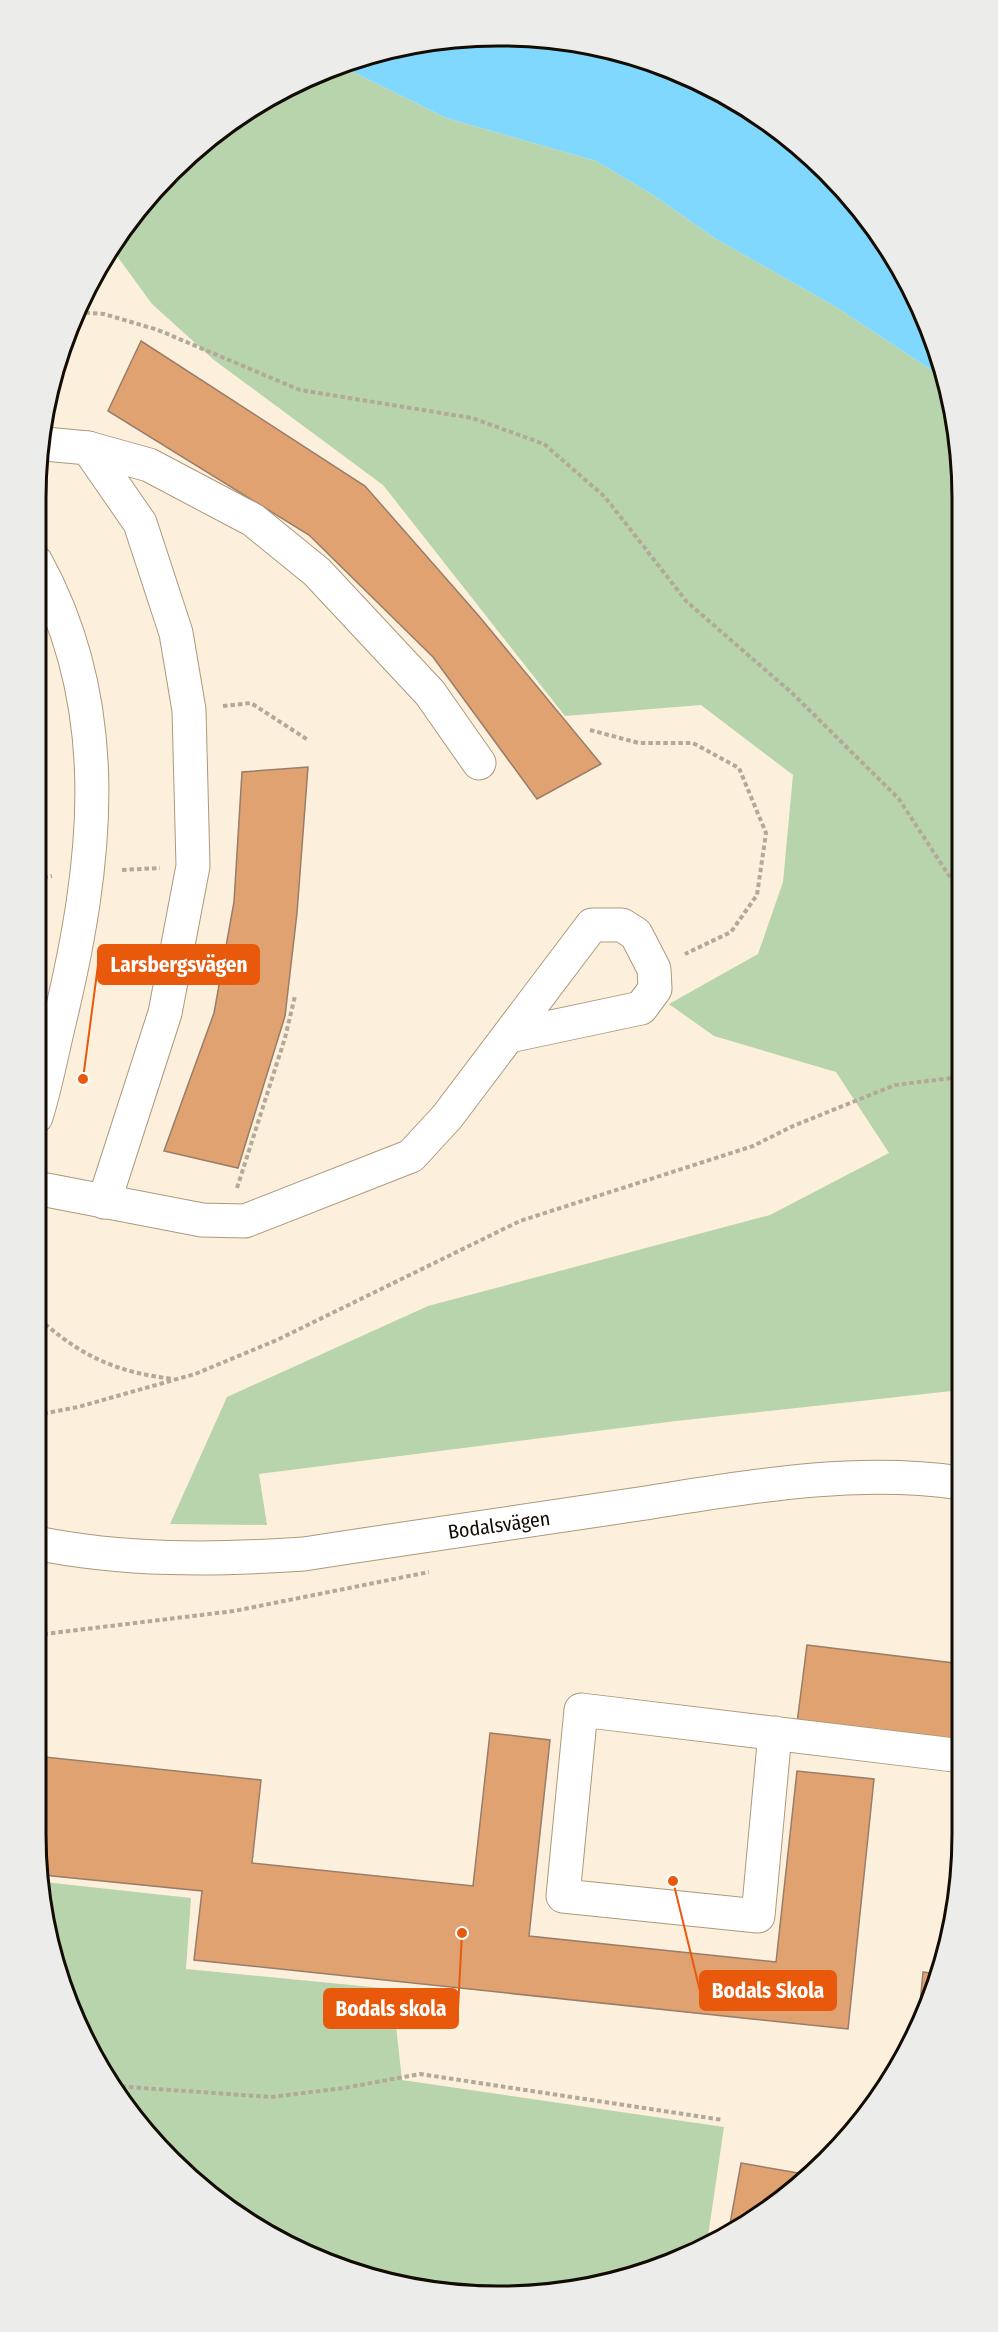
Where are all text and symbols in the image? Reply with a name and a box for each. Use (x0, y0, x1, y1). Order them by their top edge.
callout: Larsbergsvägen (98, 945, 259, 984)
text: Larsbergsvägen (111, 952, 247, 978)
street label: Bodalsvägen (446, 1506, 552, 1544)
callout: Bodals Skola (700, 1971, 836, 2010)
text: Bodals Skola (712, 1978, 824, 2004)
callout: Bodals skola (324, 1989, 458, 2028)
text: Bodals skola (336, 1996, 446, 2022)

